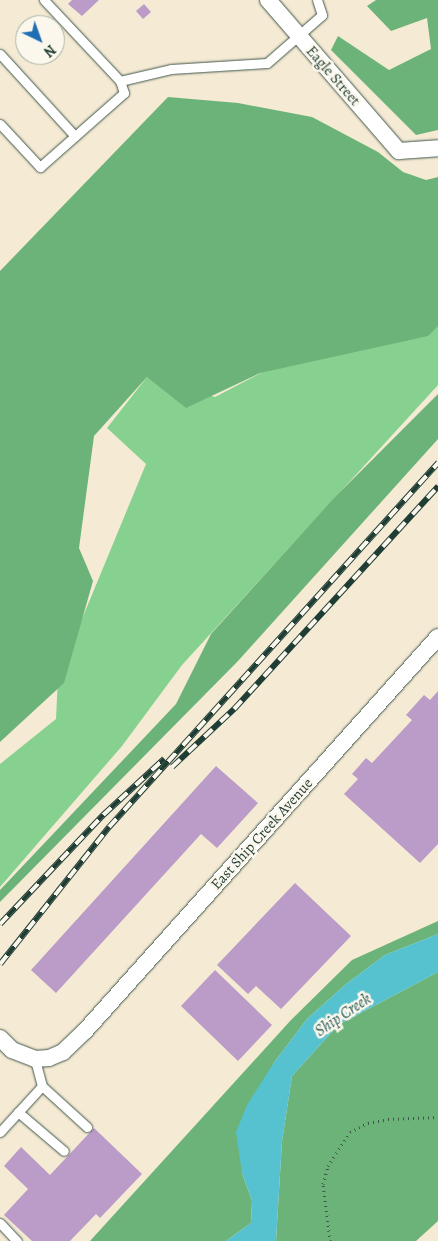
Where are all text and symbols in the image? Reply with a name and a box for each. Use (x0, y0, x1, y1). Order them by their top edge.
north arrow (15, 15, 65, 65)
text: N (40, 40, 60, 61)
street label: Eagle Street (302, 42, 364, 110)
street label: East Ship Creek Avenue (207, 775, 317, 893)
water label: Ship Creek (311, 989, 375, 1041)

